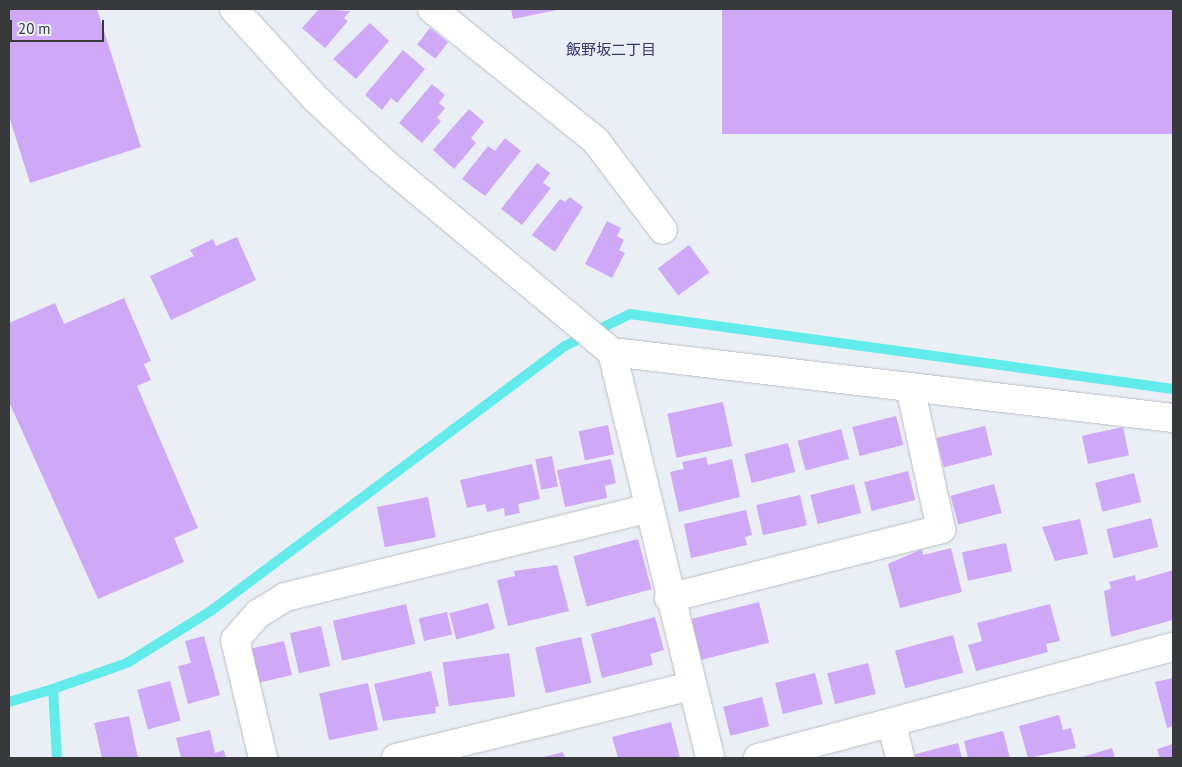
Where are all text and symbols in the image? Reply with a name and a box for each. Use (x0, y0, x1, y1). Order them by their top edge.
scale bar (12, 10, 106, 42)
text: 20 m (18, 19, 51, 38)
district label: 飯野坂二丁目 (566, 41, 656, 59)

